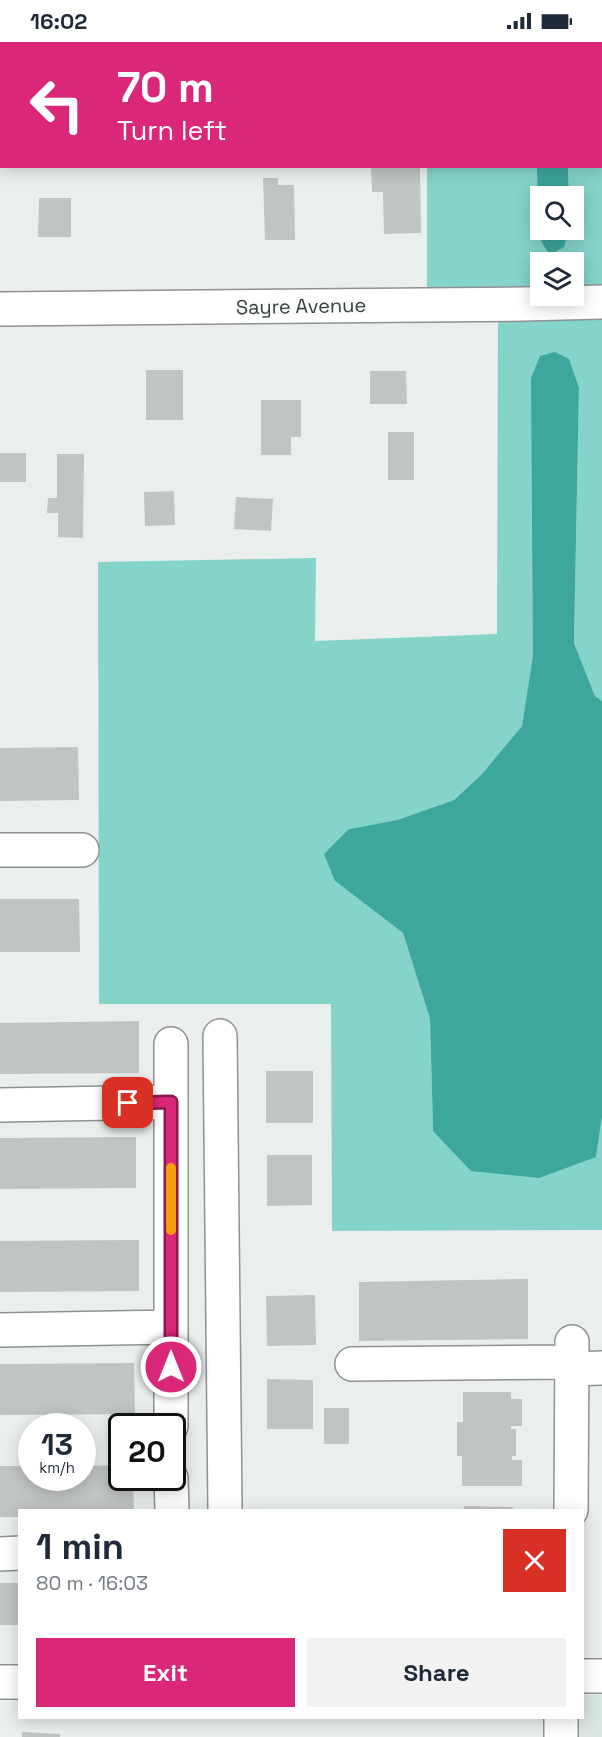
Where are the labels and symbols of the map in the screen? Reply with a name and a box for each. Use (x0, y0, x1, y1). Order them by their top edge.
street label: Sayre Avenue (236, 292, 366, 320)
pin (102, 1077, 153, 1128)
position arrow (139, 1335, 203, 1399)
speed limit sign: 20 (108, 1413, 186, 1491)

